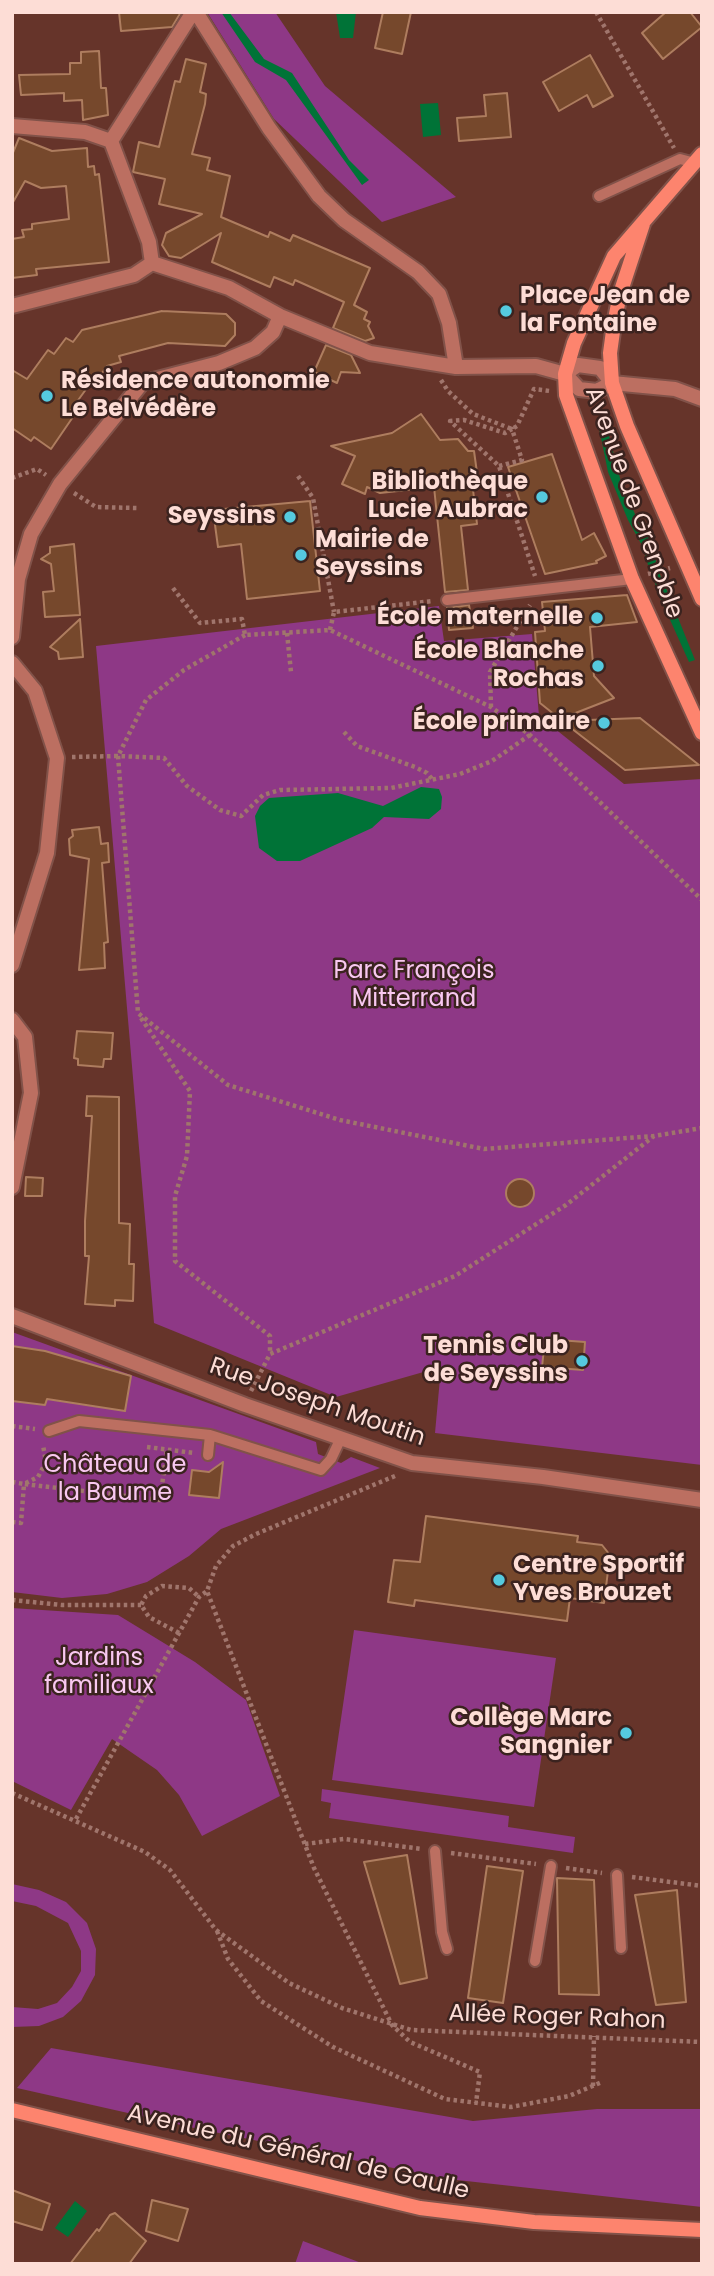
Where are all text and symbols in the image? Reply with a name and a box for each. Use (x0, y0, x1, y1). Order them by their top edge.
place label: Place Jean de la Fontaine (520, 283, 690, 339)
marker: Place Jean de la Fontaine (498, 303, 514, 319)
place label: Résidence autonomie Le Belvédère (61, 368, 330, 424)
street label: Avenue de Grenoble (578, 383, 688, 623)
marker: Résidence autonomie Le Belvédère (39, 388, 55, 404)
place label: Bibliothèque Lucie Aubrac (368, 469, 528, 525)
marker: Bibliothèque Lucie Aubrac (534, 489, 550, 505)
place label: Seyssins (168, 503, 276, 531)
marker: Seyssins (282, 509, 298, 525)
place label: Mairie de Seyssins (315, 527, 429, 583)
marker: Mairie de Seyssins (293, 547, 309, 563)
place label: École maternelle (377, 604, 583, 632)
marker: École maternelle (589, 610, 605, 626)
place label: École Blanche Rochas (413, 638, 584, 694)
marker: École Blanche Rochas (590, 658, 606, 674)
place label: École primaire (413, 709, 590, 737)
marker: École primaire (596, 715, 612, 731)
park label: Parc François Mitterrand (333, 958, 495, 1014)
place label: Tennis Club de Seyssins (423, 1333, 568, 1389)
street label: Rue Joseph Moutin (205, 1353, 429, 1453)
marker: Tennis Club de Seyssins (574, 1353, 590, 1369)
park label: Château de la Baume (44, 1452, 186, 1508)
place label: Centre Sportif Yves Brouzet (513, 1552, 684, 1608)
marker: Centre Sportif Yves Brouzet (491, 1572, 507, 1588)
park label: Jardins familiaux (44, 1645, 154, 1701)
place label: Collège Marc Sangnier (450, 1705, 612, 1761)
marker: Collège Marc Sangnier (618, 1725, 634, 1741)
street label: Allée Roger Rahon (448, 2000, 666, 2036)
street label: Avenue du Général de Gaulle (124, 2100, 472, 2206)

